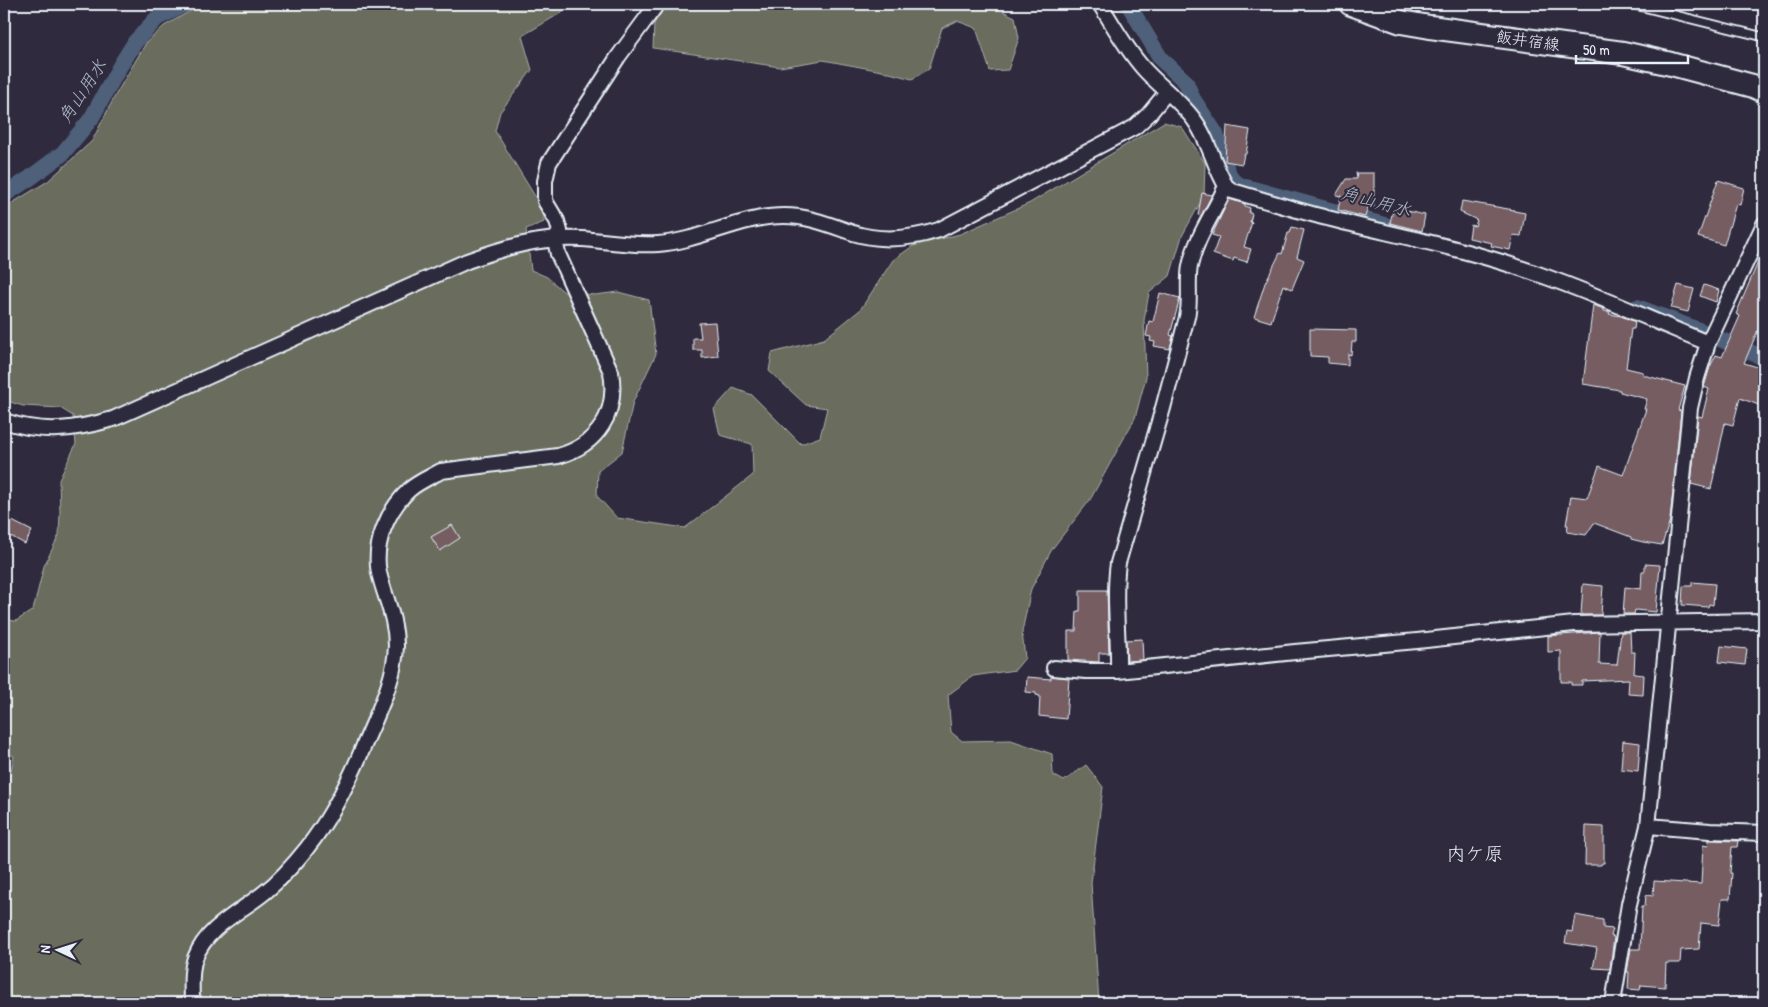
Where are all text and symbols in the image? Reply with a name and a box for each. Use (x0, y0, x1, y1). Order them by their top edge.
street label: 飯井宿線 (1495, 25, 1561, 55)
scale bar (1576, 32, 1688, 64)
text: 50 m (1583, 39, 1610, 60)
water label: 角山用水 (52, 54, 112, 128)
water label: 角山用水 (1338, 180, 1414, 222)
district label: 内ケ原 (1446, 840, 1504, 866)
north arrow (32, 924, 82, 974)
text: N (35, 944, 54, 953)

